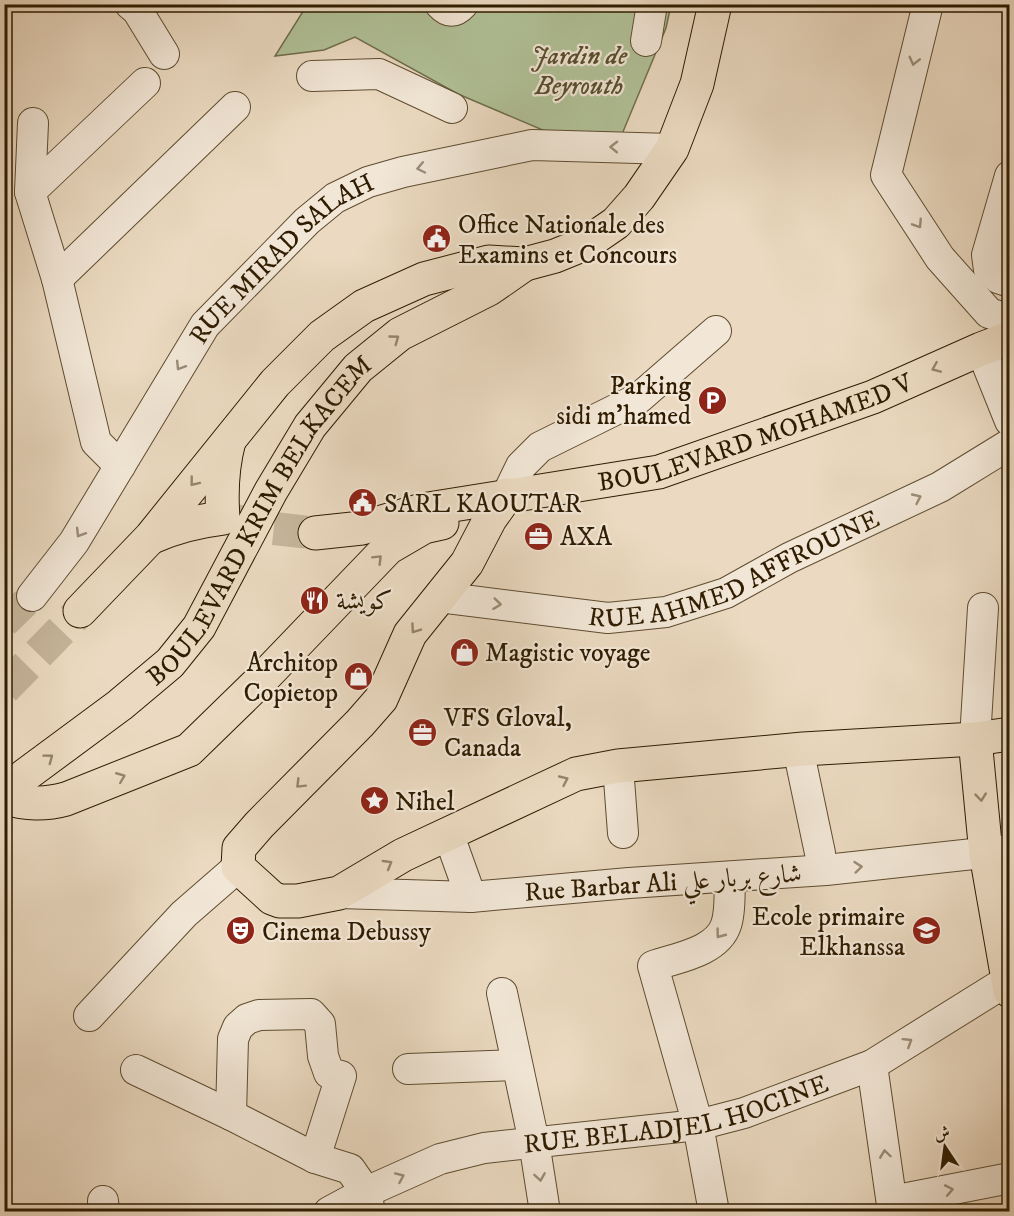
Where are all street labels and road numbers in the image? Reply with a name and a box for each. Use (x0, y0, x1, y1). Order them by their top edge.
street label: RUE MIRAD SALAH (182, 167, 380, 350)
street label: BOULEVARD KRIM BELKACEM (140, 349, 379, 694)
street label: BOULEVARD MOHAMED V (595, 366, 919, 500)
street label: RUE AHMED AFFROUNE (587, 503, 885, 636)
street label: Rue Barbar Ali شارع بربار علي (523, 857, 803, 917)
street label: RUE BELADJEL HOCINE (522, 1068, 833, 1162)

